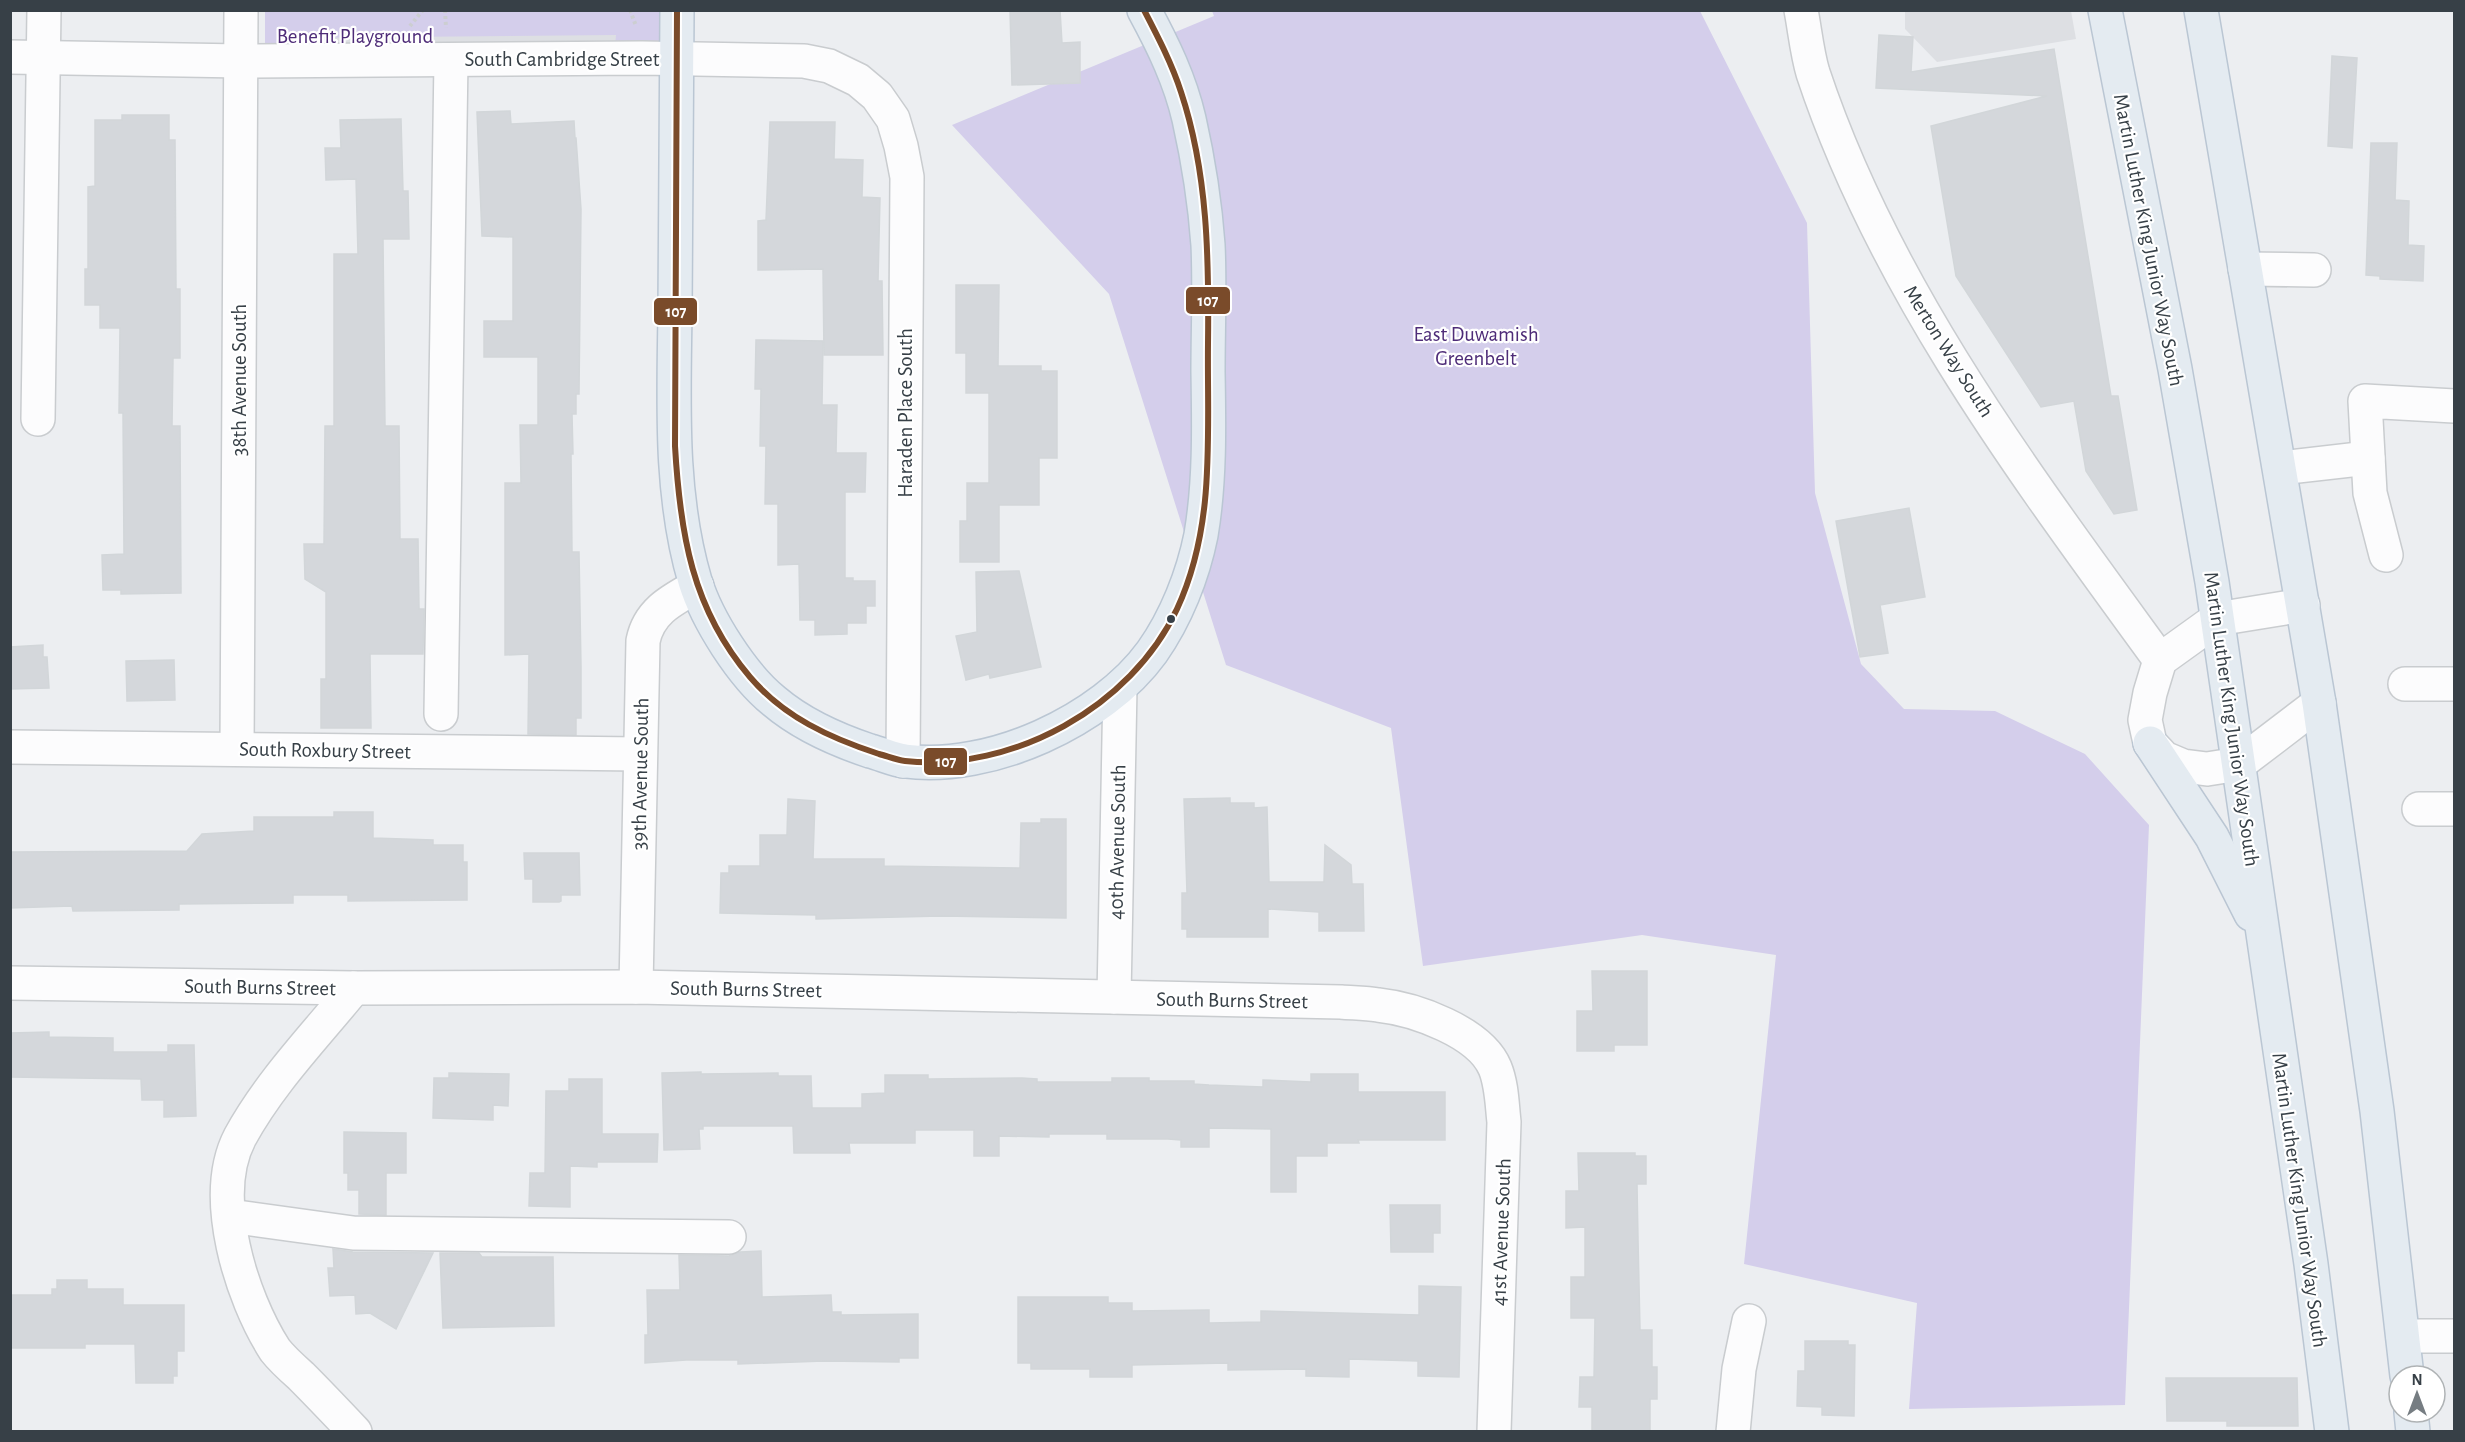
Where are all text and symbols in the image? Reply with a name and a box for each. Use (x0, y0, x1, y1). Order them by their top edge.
park label: Benefit Playground (277, 26, 433, 47)
street label: South Cambridge Street (465, 49, 660, 70)
street label: Martin Luther King Junior Way South (2110, 92, 2187, 388)
street label: Merton Way South (1900, 282, 1998, 421)
line badge: 107 (1185, 286, 1231, 315)
text: 107 (1197, 293, 1219, 309)
line badge: 107 (653, 297, 698, 326)
street label: 38th Avenue South (229, 304, 250, 456)
text: 107 (665, 304, 687, 320)
park label: East Duwamish Greenbelt (1413, 324, 1539, 369)
street label: Haraden Place South (895, 328, 916, 498)
street label: Martin Luther King Junior Way South (2200, 570, 2263, 868)
unlabelled marker (1165, 613, 1177, 625)
street label: 39th Avenue South (629, 698, 652, 850)
street label: South Roxbury Street (239, 739, 411, 763)
line badge: 107 (923, 747, 968, 776)
text: 107 (935, 754, 957, 770)
street label: 40th Avenue South (1106, 764, 1129, 920)
street label: South Burns Street (184, 976, 336, 999)
street label: South Burns Street (670, 978, 822, 1001)
street label: South Burns Street (1156, 989, 1308, 1012)
street label: Martin Luther King Junior Way South (2268, 1051, 2331, 1349)
street label: 41st Avenue South (1488, 1158, 1515, 1306)
north arrow (2387, 1364, 2447, 1424)
text: N (2411, 1372, 2423, 1388)

